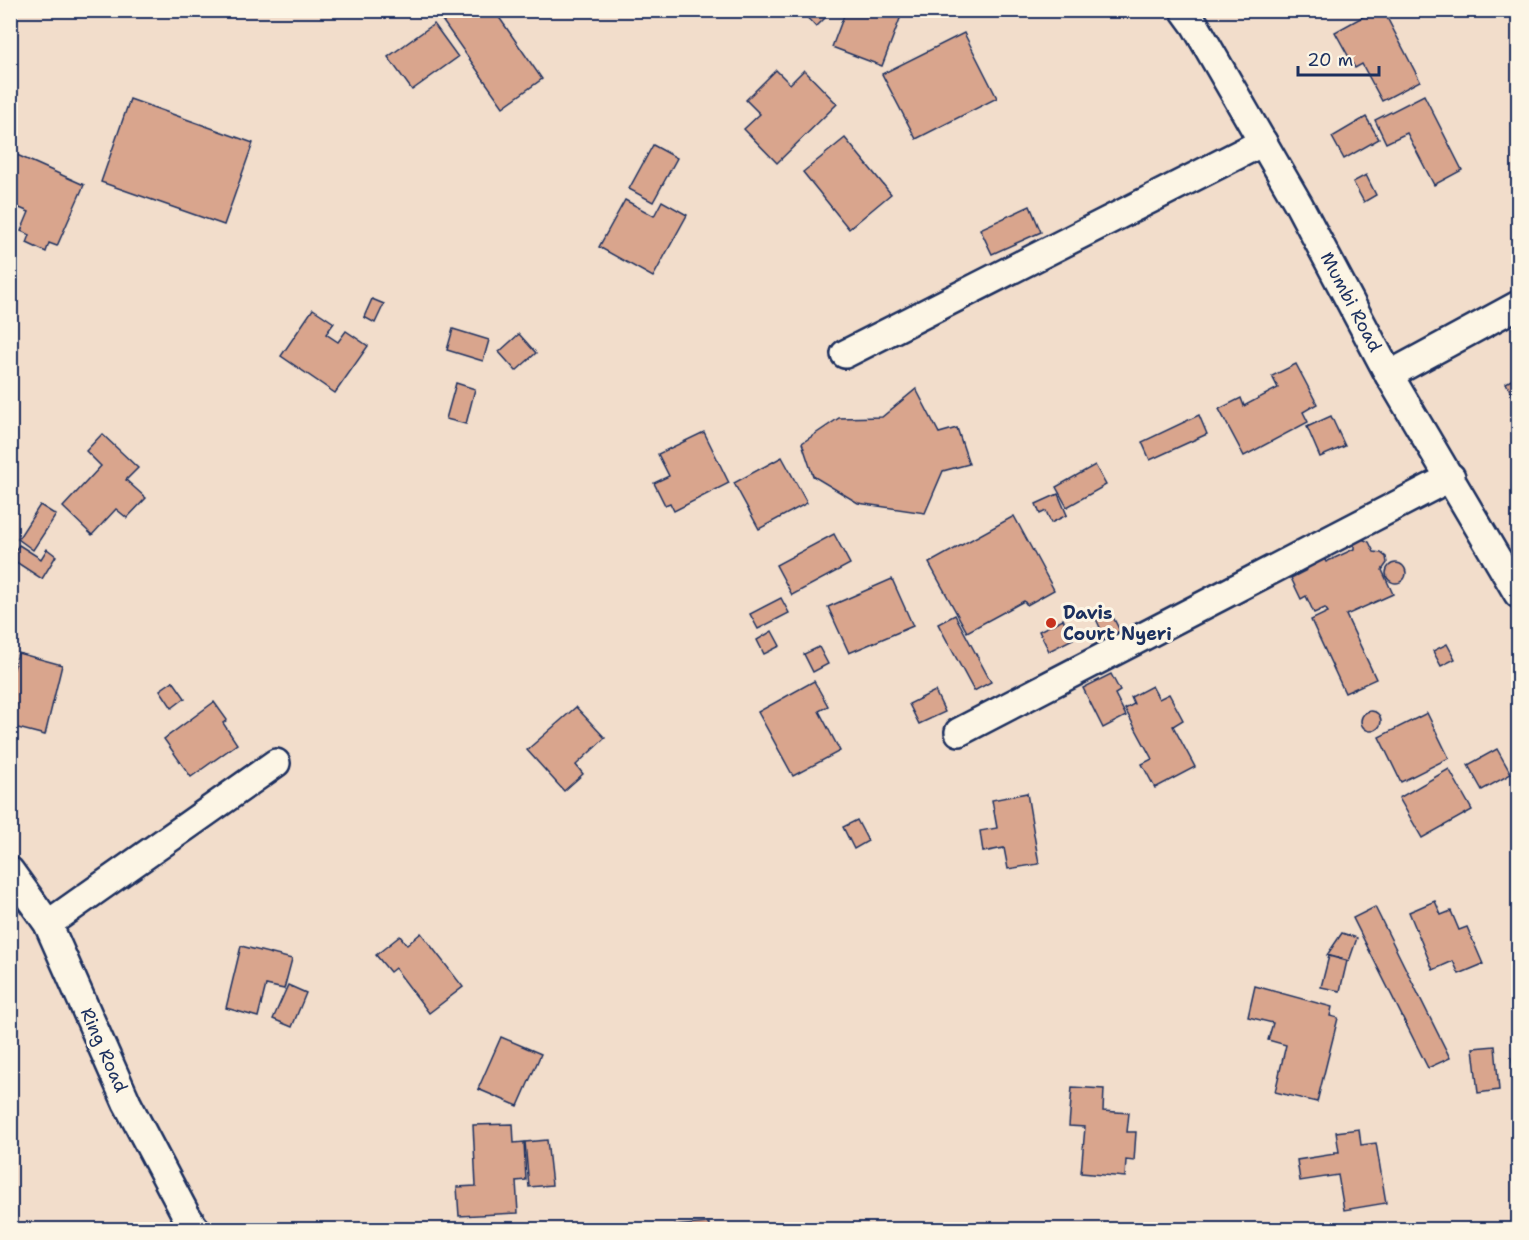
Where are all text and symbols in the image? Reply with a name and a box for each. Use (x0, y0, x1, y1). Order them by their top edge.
scale bar (1298, 39, 1379, 77)
text: 20 m (1307, 48, 1353, 72)
street label: Mumbi Road (1315, 248, 1387, 356)
place label: Davis Court Nyeri (1063, 601, 1172, 646)
marker: Davis Court Nyeri (1044, 616, 1058, 630)
street label: Ring Road (75, 1004, 133, 1096)

